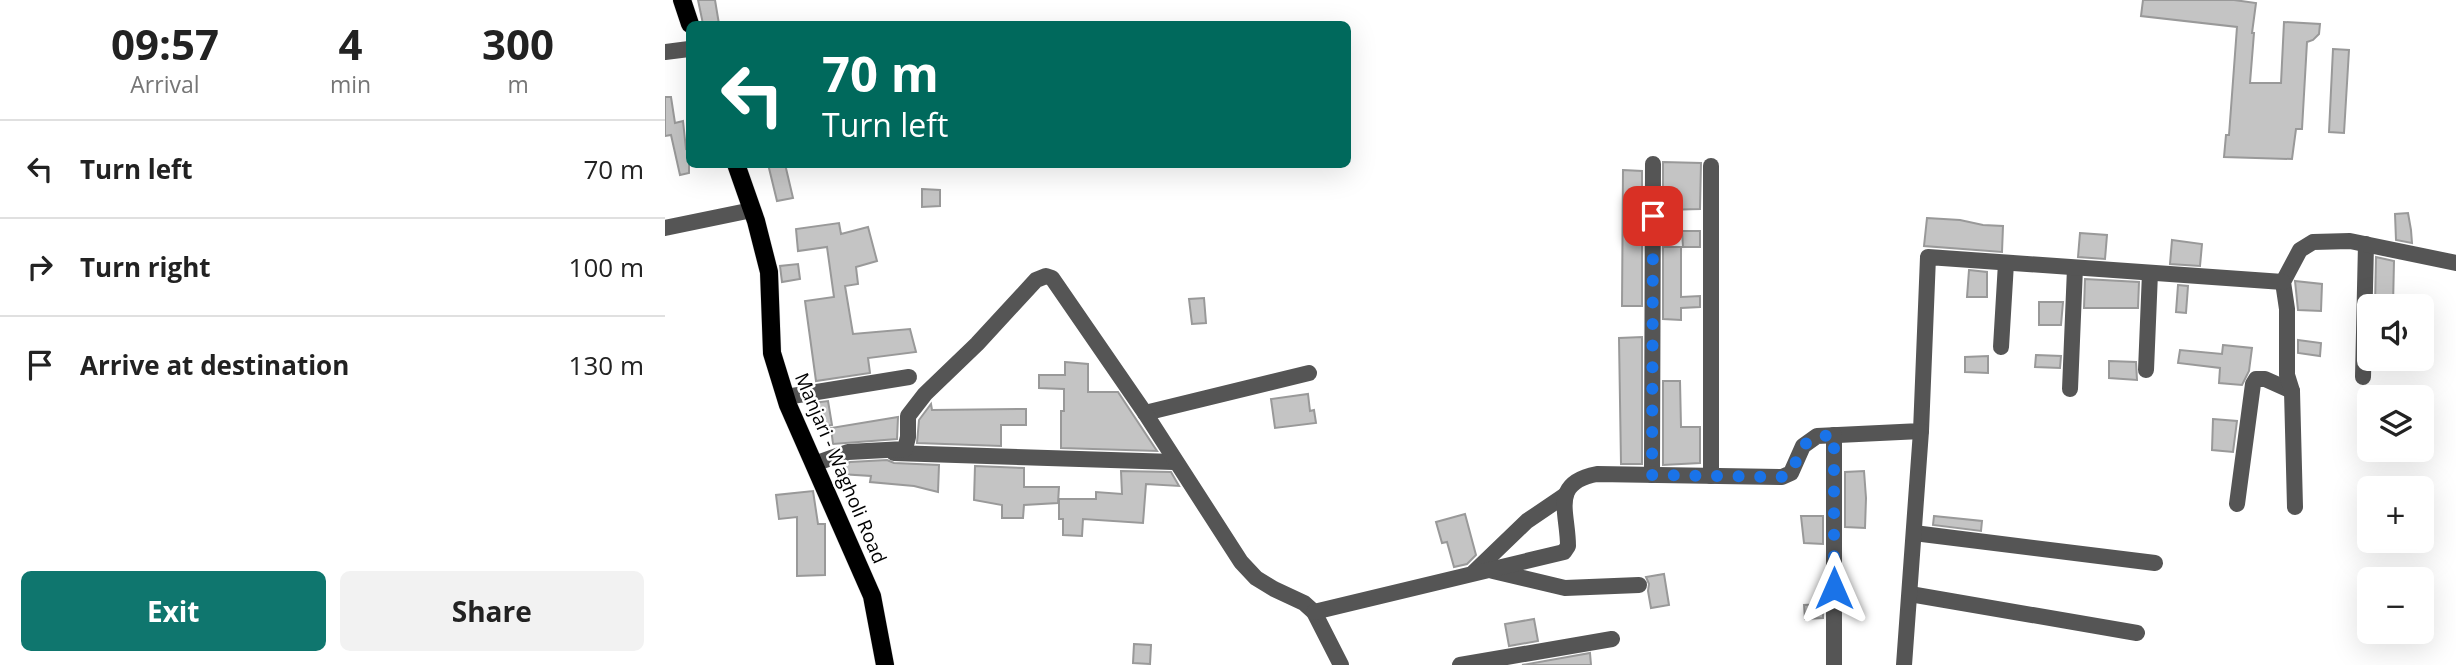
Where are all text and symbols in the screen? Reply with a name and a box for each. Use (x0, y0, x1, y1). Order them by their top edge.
text: 09:57 (111, 15, 219, 72)
text: 4 (338, 15, 363, 72)
text: 300 (482, 15, 554, 72)
text: 70 m (822, 40, 939, 106)
icon: left (707, 49, 798, 140)
text: Arrival (130, 68, 200, 100)
text: min (330, 68, 371, 100)
text: m (507, 68, 529, 100)
text: Turn left (822, 103, 948, 146)
icon: left (21, 150, 59, 188)
text: Turn left (80, 151, 192, 187)
text: 70 m (583, 151, 644, 187)
pin (1623, 186, 1683, 246)
icon: arrive (1634, 197, 1672, 235)
icon: right (21, 248, 59, 286)
text: Turn right (80, 249, 211, 285)
text: 100 m (569, 249, 644, 285)
map controls (2357, 294, 2434, 644)
button: sound (2357, 294, 2434, 371)
icon: arrive (21, 346, 59, 384)
text: Arrive at destination (80, 347, 349, 383)
text: 130 m (569, 347, 644, 383)
street label: Manjari - Wagholi Road (789, 369, 893, 567)
button: layers (2357, 385, 2434, 462)
button: + (2357, 476, 2434, 553)
position arrow (1797, 551, 1871, 625)
button: − (2357, 567, 2434, 644)
button: Exit (21, 571, 326, 651)
button: Share (340, 571, 644, 651)

